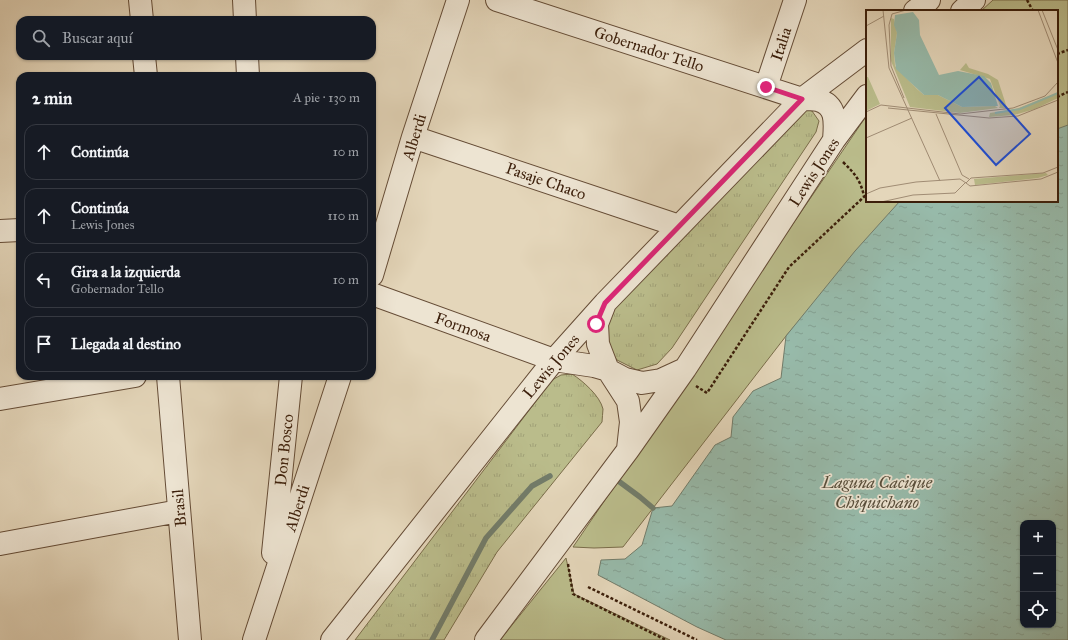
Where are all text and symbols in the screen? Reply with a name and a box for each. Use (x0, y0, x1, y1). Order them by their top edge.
inset map (866, 10, 1058, 202)
search box (16, 16, 376, 60)
street label: Gobernador Tello (592, 22, 706, 76)
street label: Italia (767, 24, 795, 63)
icon: search (30, 27, 52, 49)
text: Buscar aquí (62, 29, 133, 47)
route end (757, 78, 775, 96)
text: 2 min (32, 88, 72, 109)
text: A pie · 130 m (293, 90, 360, 106)
street label: Alberdi (398, 111, 430, 164)
street label: Lewis Jones (785, 134, 844, 210)
icon: ahead (33, 141, 55, 163)
text: Continúa (71, 143, 129, 161)
text: 10 m (333, 144, 359, 160)
street label: Pasaje Chaco (503, 158, 589, 204)
text: Continúa (71, 199, 129, 217)
icon: ahead (33, 205, 55, 227)
text: 110 m (327, 208, 359, 224)
text: Lewis Jones (71, 217, 134, 233)
text: Gira a la izquierda (71, 263, 180, 281)
icon: left (33, 269, 55, 291)
text: 10 m (333, 272, 359, 288)
text: Gobernador Tello (71, 281, 164, 297)
street label: Formosa (432, 308, 494, 346)
route start (587, 315, 605, 333)
street label: Lewis Jones (519, 330, 584, 403)
icon: arrive (33, 333, 55, 355)
text: Llegada al destino (71, 335, 181, 353)
street label: Don Bosco (271, 413, 297, 487)
water label: Laguna Cacique Chiquichano (821, 472, 933, 513)
street label: Alberdi (280, 482, 314, 535)
street label: Brasil (168, 488, 190, 528)
map controls (1020, 520, 1056, 628)
button: + (1020, 520, 1056, 556)
button: − (1020, 556, 1056, 592)
button: locate (1020, 592, 1056, 628)

